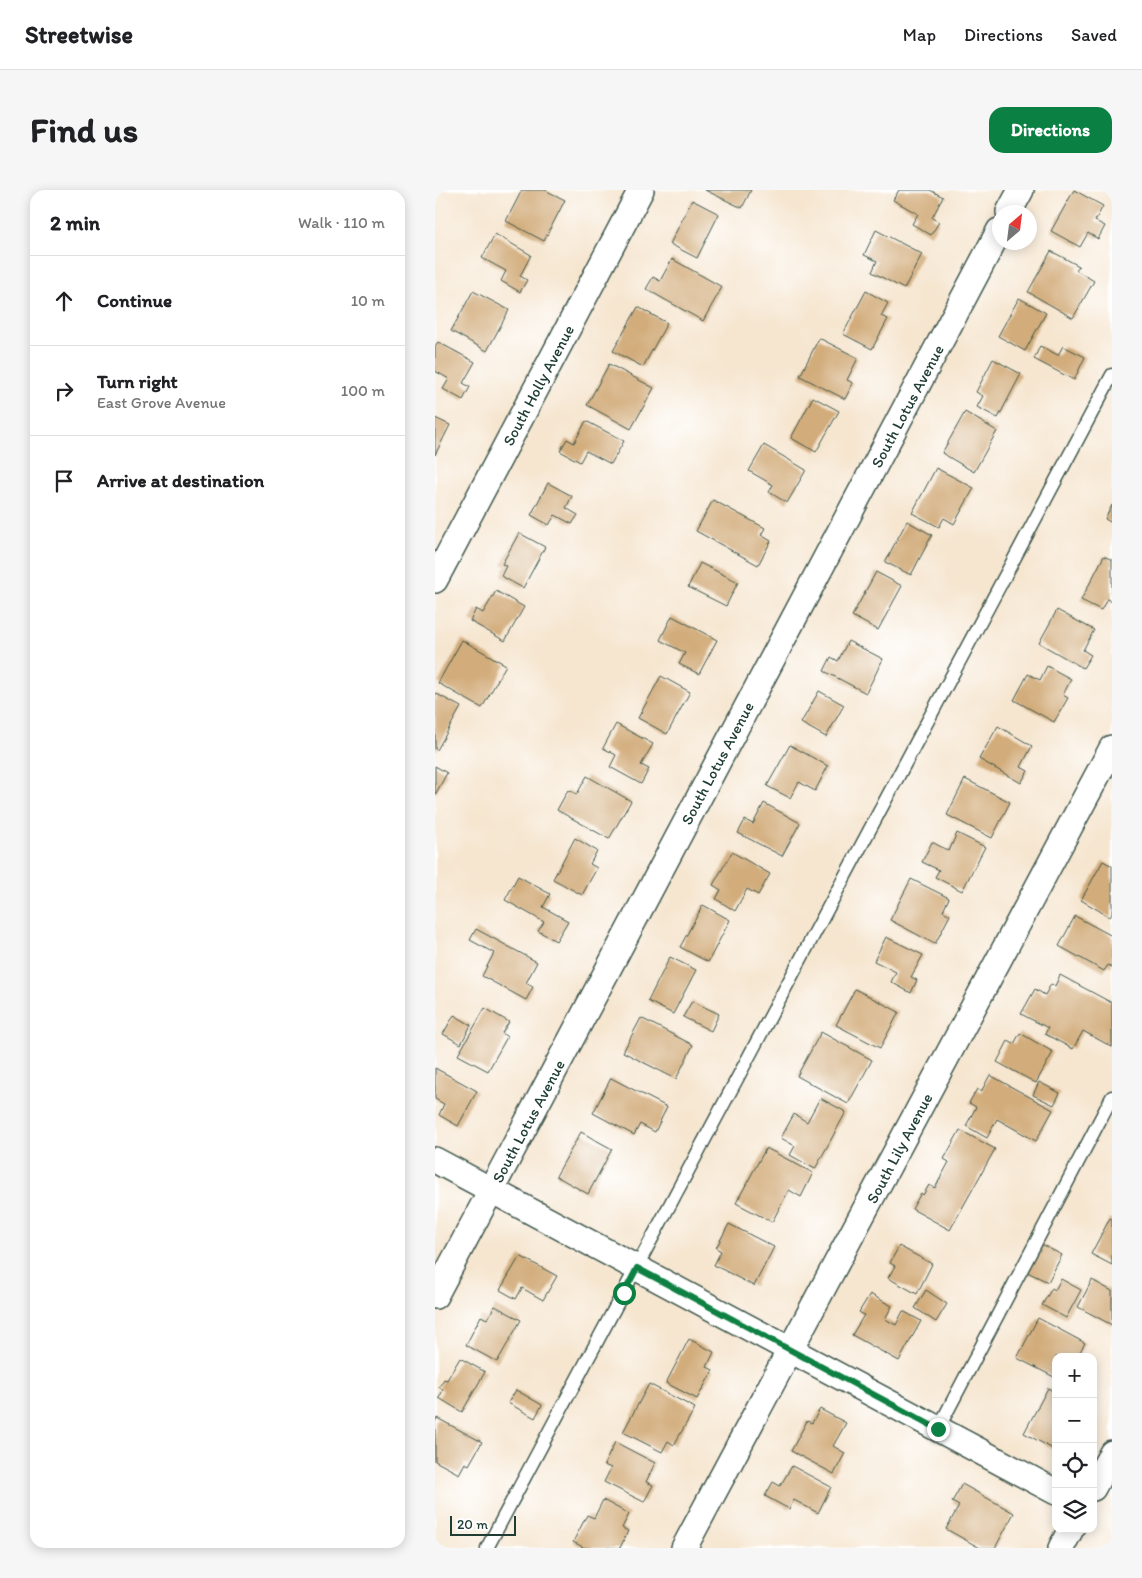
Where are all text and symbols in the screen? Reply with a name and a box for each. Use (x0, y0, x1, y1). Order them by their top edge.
text: Streetwise (25, 20, 133, 49)
text: Map (903, 24, 936, 46)
text: Directions (964, 24, 1043, 46)
text: Saved (1071, 24, 1117, 46)
button: Directions (989, 107, 1112, 153)
text: Find us (30, 109, 138, 151)
north arrow (992, 205, 1037, 250)
text: 2 min (50, 210, 100, 235)
text: Walk · 110 m (298, 213, 385, 232)
icon: ahead (50, 287, 78, 315)
text: Continue (97, 289, 172, 312)
text: 10 m (351, 291, 385, 310)
street label: South Holly Avenue (499, 321, 578, 449)
street label: South Lotus Avenue (867, 342, 948, 471)
text: Turn right (97, 370, 178, 393)
icon: right (50, 377, 78, 405)
text: 100 m (341, 381, 385, 400)
text: East Grove Avenue (97, 393, 226, 412)
icon: arrive (50, 467, 78, 495)
text: Arrive at destination (97, 469, 264, 492)
street label: South Lotus Avenue (677, 699, 758, 828)
street label: South Lotus Avenue (488, 1057, 569, 1186)
street label: South Lily Avenue (862, 1090, 937, 1207)
route start (613, 1282, 636, 1305)
map controls (1052, 1353, 1097, 1533)
button: + (1052, 1353, 1097, 1398)
button: − (1052, 1398, 1097, 1443)
route end (927, 1418, 950, 1441)
button: locate (1052, 1443, 1097, 1488)
button: layers (1052, 1488, 1097, 1533)
scale bar (450, 1513, 516, 1536)
text: 20 m (457, 1516, 488, 1533)

